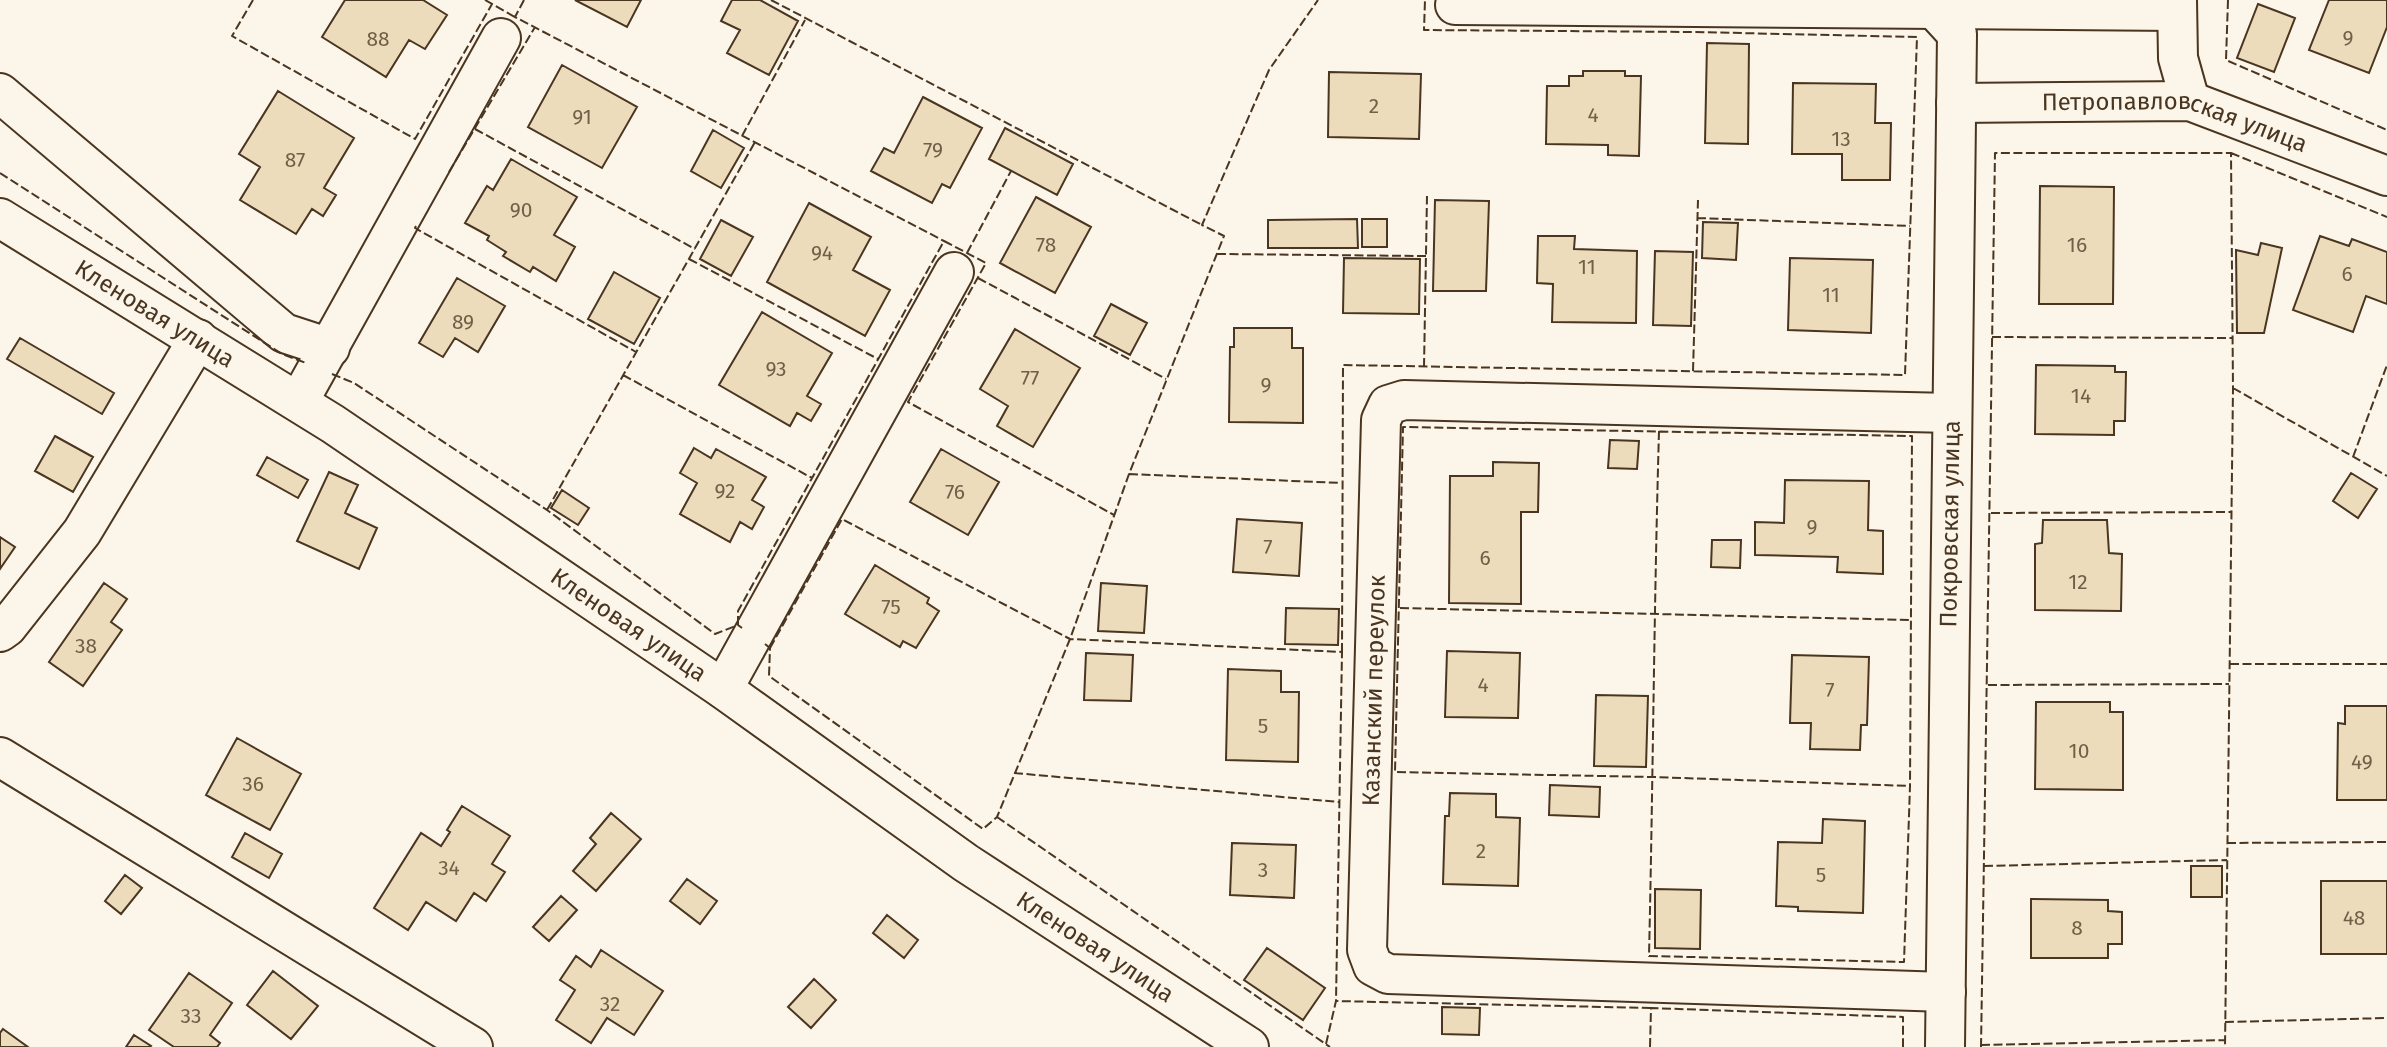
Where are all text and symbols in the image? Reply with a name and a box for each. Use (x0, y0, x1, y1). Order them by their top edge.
house number: 9 (2342, 25, 2354, 51)
house number: 88 (366, 26, 390, 52)
street label: Петропавловская улица (2041, 87, 2311, 158)
house number: 2 (1369, 93, 1379, 119)
house number: 4 (1587, 102, 1599, 128)
house number: 91 (572, 104, 592, 130)
house number: 13 (1831, 126, 1851, 152)
house number: 79 (923, 137, 943, 163)
house number: 87 (285, 147, 305, 173)
house number: 90 (510, 197, 532, 223)
house number: 78 (1036, 232, 1056, 258)
house number: 16 (2067, 232, 2087, 258)
house number: 94 (811, 240, 833, 266)
street label: Кленовая улица (70, 254, 240, 374)
house number: 11 (1578, 254, 1596, 280)
house number: 6 (2341, 261, 2353, 287)
house number: 11 (1822, 282, 1840, 308)
house number: 89 (452, 309, 474, 335)
house number: 93 (765, 356, 787, 382)
house number: 77 (1021, 365, 1039, 391)
house number: 9 (1260, 372, 1272, 398)
house number: 14 (2071, 383, 2091, 409)
street label: Покровская улица (1934, 420, 1966, 628)
house number: 92 (715, 478, 735, 504)
house number: 76 (945, 479, 965, 505)
house number: 9 (1806, 514, 1818, 540)
house number: 7 (1263, 534, 1273, 560)
house number: 6 (1479, 545, 1491, 571)
street label: Кленовая улица (545, 562, 712, 688)
house number: 12 (2068, 569, 2088, 595)
street label: Казанский переулок (1357, 574, 1391, 807)
house number: 75 (881, 594, 901, 620)
house number: 38 (75, 633, 97, 659)
house number: 4 (1477, 672, 1489, 698)
house number: 7 (1825, 677, 1835, 703)
house number: 5 (1258, 713, 1268, 739)
house number: 10 (2069, 738, 2089, 764)
house number: 49 (2351, 749, 2373, 775)
house number: 36 (242, 771, 264, 797)
house number: 2 (1476, 838, 1486, 864)
house number: 34 (438, 855, 460, 881)
house number: 3 (1258, 857, 1268, 883)
house number: 5 (1816, 862, 1826, 888)
street label: Кленовая улица (1011, 886, 1179, 1008)
house number: 48 (2343, 905, 2365, 931)
house number: 8 (2071, 915, 2083, 941)
house number: 32 (600, 991, 620, 1017)
house number: 33 (181, 1003, 201, 1029)

